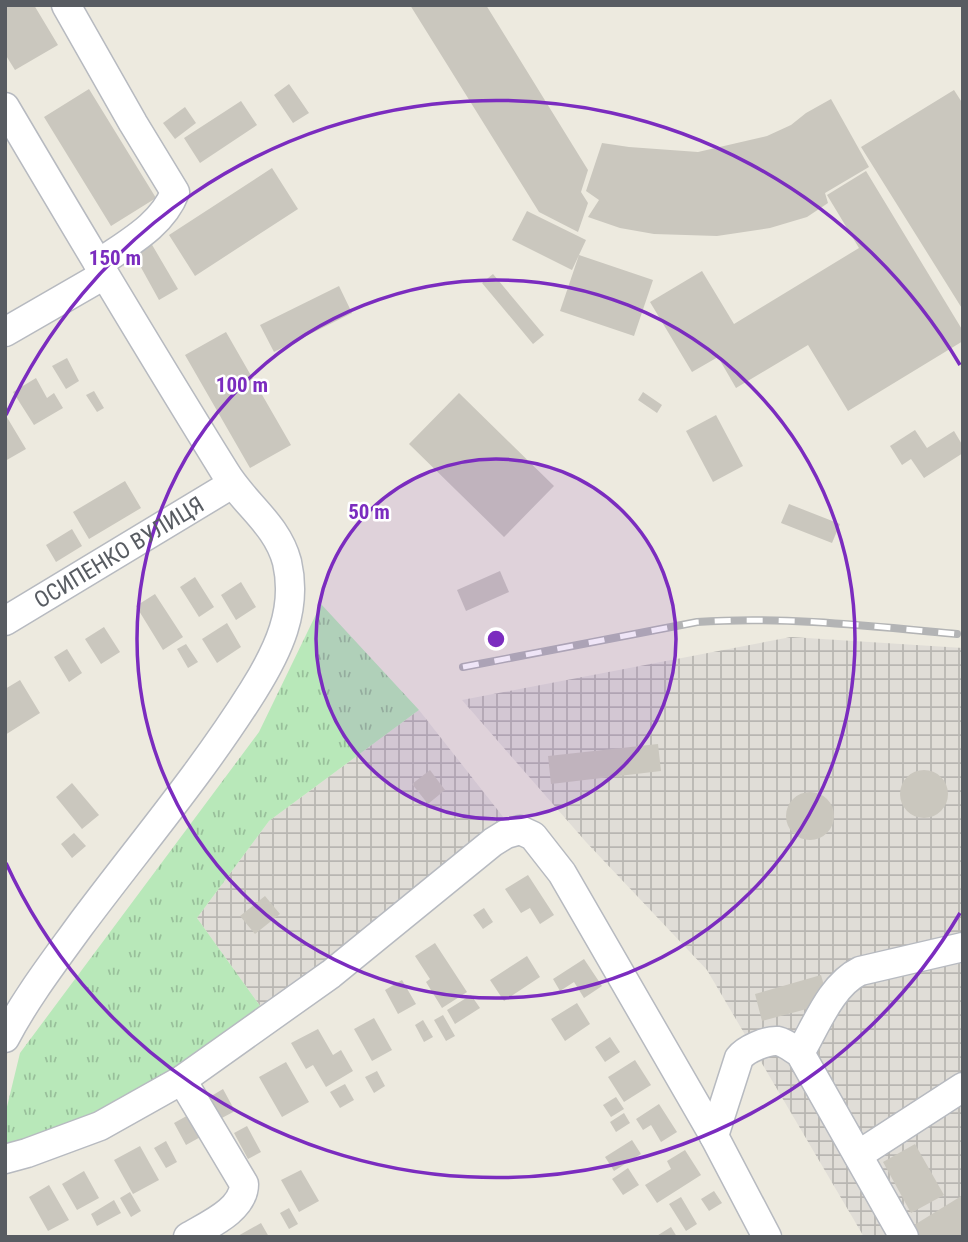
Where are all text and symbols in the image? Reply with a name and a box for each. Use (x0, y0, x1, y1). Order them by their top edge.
text: 150 m (89, 246, 141, 270)
text: 100 m (216, 373, 268, 397)
street label: ОСИПЕНКО ВУЛИЦЯ (29, 491, 209, 614)
text: 50 m (348, 500, 390, 524)
centre of rings (484, 627, 508, 651)

